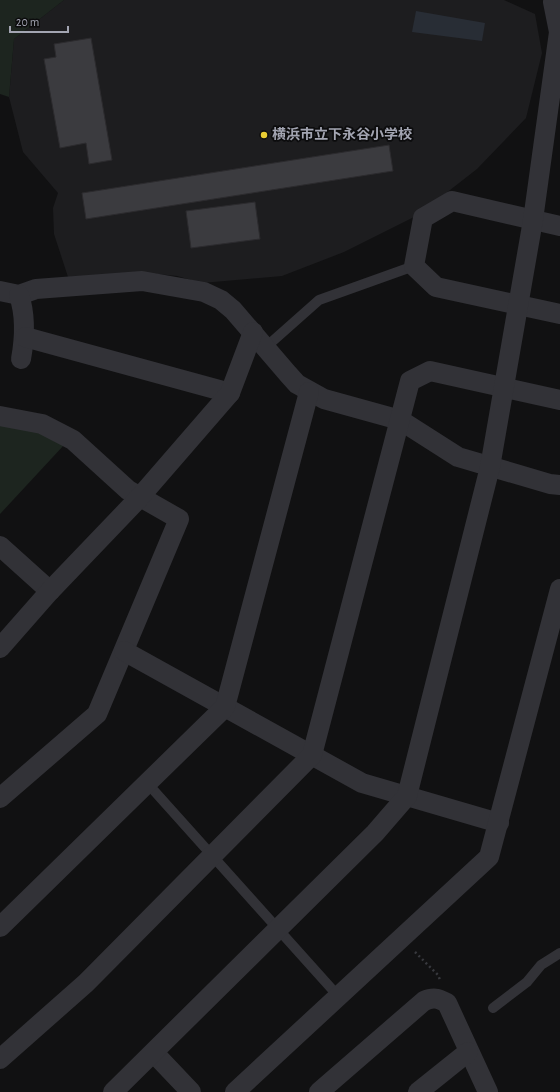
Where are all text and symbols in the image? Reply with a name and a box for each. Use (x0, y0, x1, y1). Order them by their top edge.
scale bar (10, 8, 68, 34)
text: 20 m (16, 16, 39, 28)
place label: 横浜市立下永谷小学校 (272, 126, 412, 142)
marker: 横浜市立下永谷小学校 (259, 130, 269, 140)

